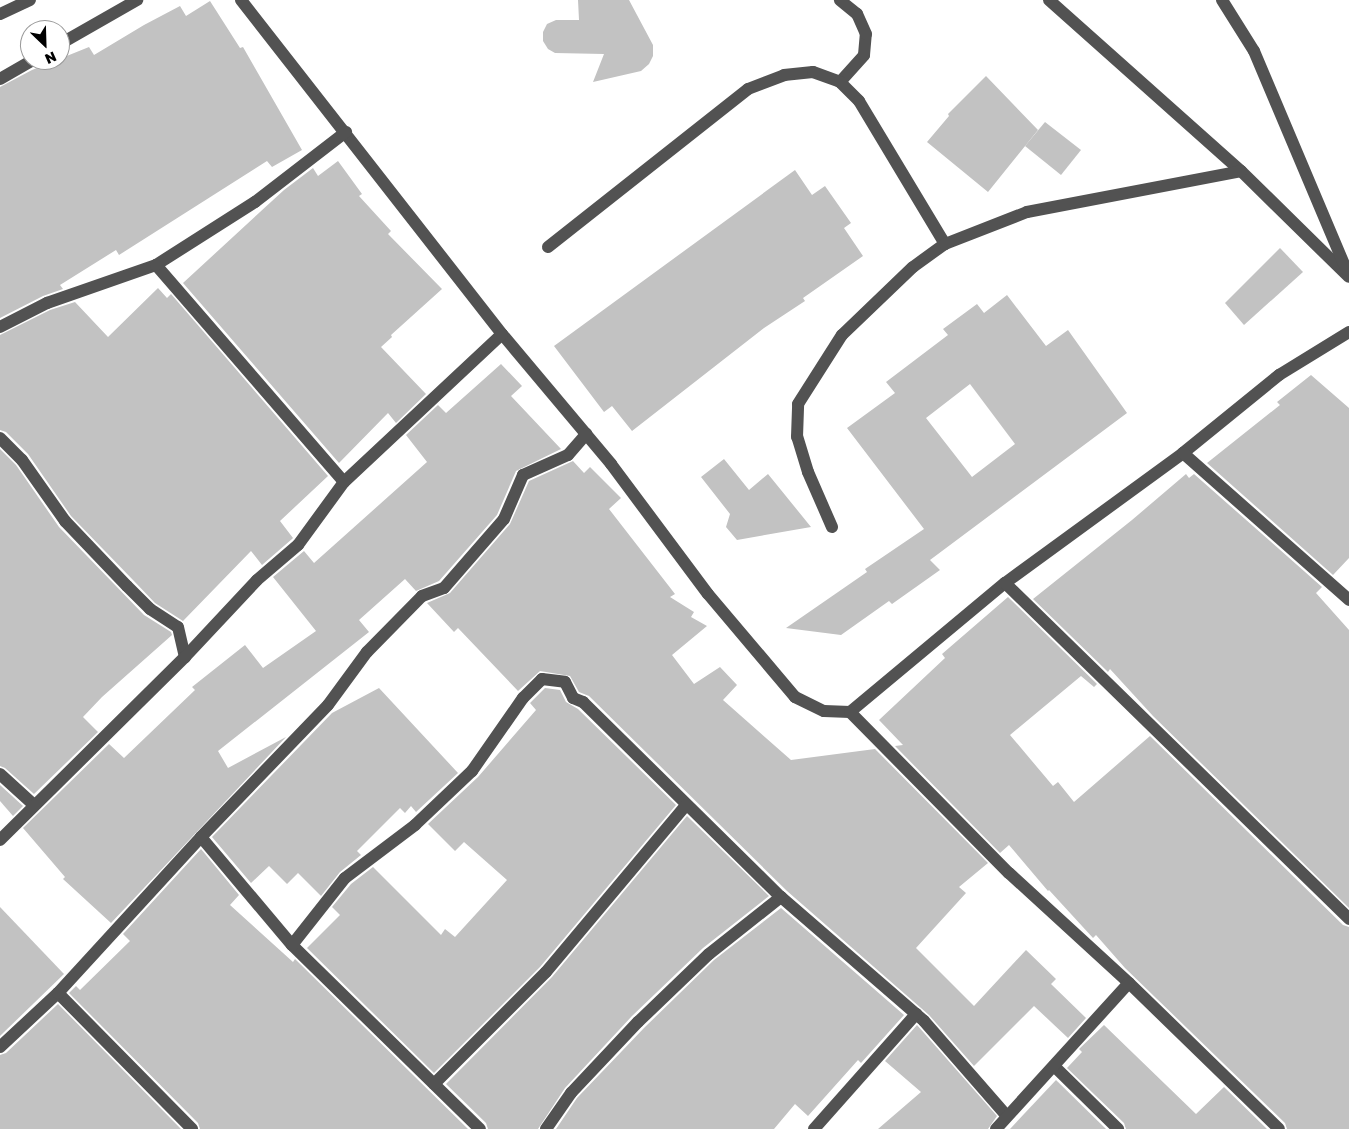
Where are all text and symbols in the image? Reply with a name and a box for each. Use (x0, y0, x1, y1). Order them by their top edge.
north arrow (20, 20, 70, 70)
text: N (43, 48, 59, 68)

